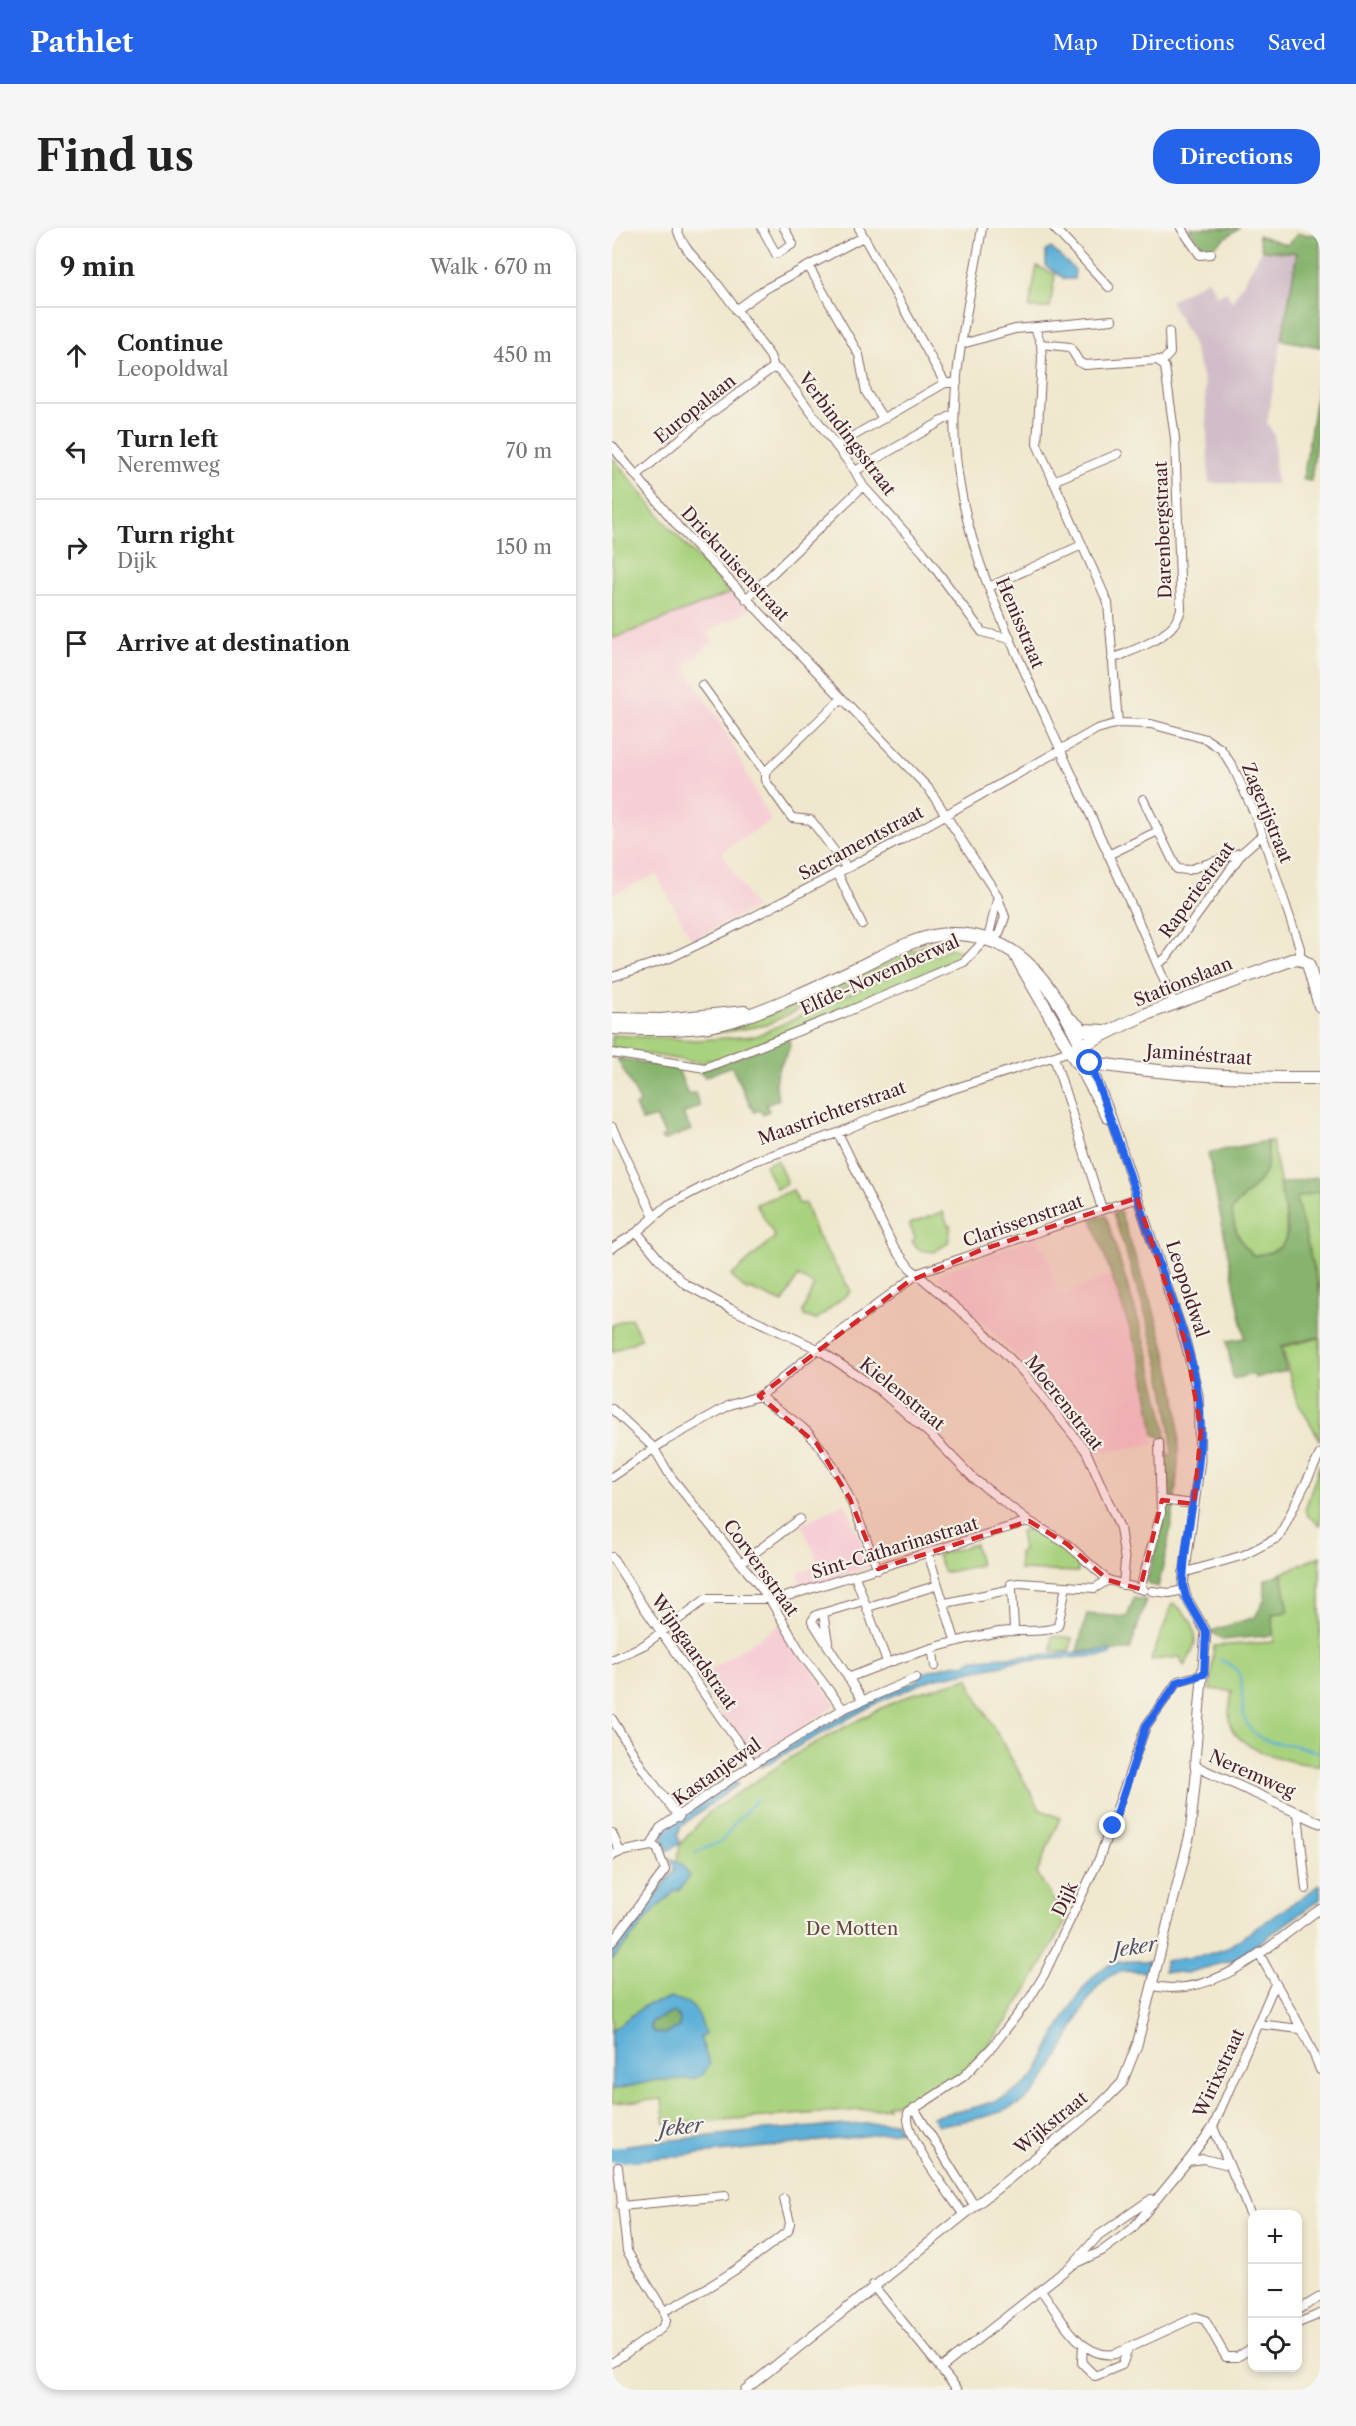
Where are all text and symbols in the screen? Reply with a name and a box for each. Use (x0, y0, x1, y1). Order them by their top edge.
text: Pathlet (30, 25, 133, 59)
text: Map (1053, 30, 1098, 55)
text: Directions (1131, 30, 1235, 55)
text: Saved (1268, 30, 1326, 55)
button: Directions (1153, 129, 1320, 184)
text: Find us (36, 130, 194, 182)
text: 9 min (60, 251, 135, 283)
text: Walk · 670 m (430, 255, 552, 279)
text: Continue (117, 330, 223, 357)
icon: ahead (60, 339, 93, 372)
text: 450 m (493, 343, 552, 367)
text: Leopoldwal (117, 357, 229, 381)
street label: Verbindingsstraat (793, 367, 901, 500)
street label: Europalaan (650, 370, 740, 448)
text: Turn left (117, 426, 218, 453)
icon: left (60, 435, 93, 468)
text: 70 m (506, 439, 552, 463)
text: Neremweg (117, 453, 219, 477)
street label: Darenbergstraat (1150, 460, 1176, 599)
street label: Driekruisenstraat (676, 502, 794, 626)
text: Turn right (117, 522, 235, 549)
icon: right (60, 531, 93, 564)
text: 150 m (496, 535, 552, 559)
text: Dijk (117, 549, 157, 573)
street label: Henisstraat (991, 574, 1049, 672)
icon: arrive (60, 627, 93, 660)
text: Arrive at destination (117, 630, 350, 657)
street label: Zagerijstraat (1237, 760, 1297, 867)
street label: Sacramentstraat (795, 801, 928, 885)
street label: Raperiestraat (1155, 837, 1240, 943)
street label: Elfde-Novemberwal (797, 930, 963, 1020)
street label: Stationslaan (1131, 952, 1235, 1012)
street label: Jaminéstraat (1142, 1040, 1253, 1070)
route start (1076, 1049, 1102, 1075)
street label: Maastrichterstraat (755, 1076, 910, 1150)
street label: Clarissenstraat (960, 1190, 1087, 1252)
street label: Leopoldwal (1161, 1238, 1213, 1340)
street label: Moerenstraat (1020, 1351, 1108, 1455)
street label: Kielenstraat (855, 1353, 950, 1435)
street label: Sint-Catharinastraat (809, 1512, 982, 1584)
street label: Corversstraat (719, 1515, 804, 1621)
street label: Wijngaardstraat (646, 1589, 742, 1714)
street label: Kastanjewal (669, 1734, 765, 1810)
street label: Neremweg (1205, 1745, 1299, 1803)
route end (1099, 1812, 1125, 1838)
street label: Dijk (1048, 1877, 1083, 1920)
park label: De Motten (806, 1918, 898, 1940)
water label: Jeker (1105, 1931, 1161, 1963)
street label: Wirixstraat (1188, 2024, 1249, 2122)
street label: Wijkstraat (1009, 2086, 1092, 2160)
water label: Jeker (651, 2113, 706, 2142)
map controls (1248, 2210, 1302, 2372)
button: + (1248, 2210, 1302, 2264)
button: − (1248, 2264, 1302, 2318)
button: locate (1248, 2318, 1302, 2372)

